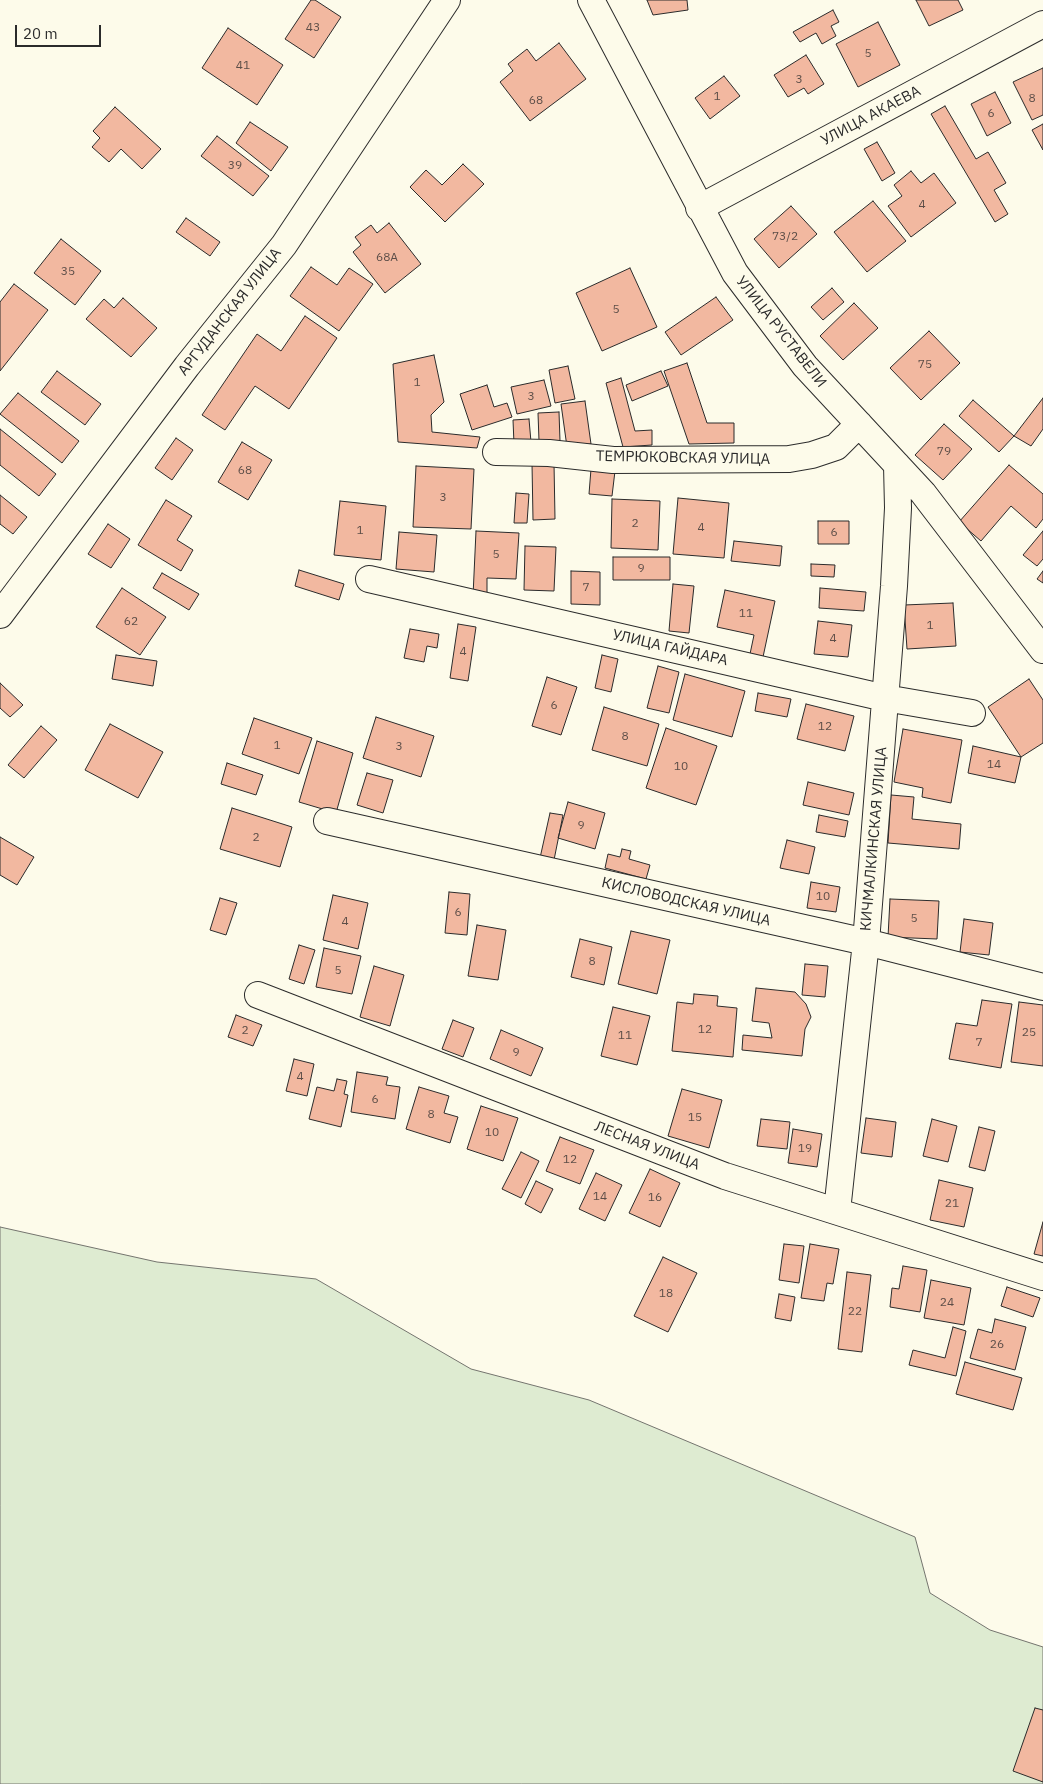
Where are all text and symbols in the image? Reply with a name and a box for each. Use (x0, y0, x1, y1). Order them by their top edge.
scale bar (18, 15, 104, 47)
house number: 43 (306, 21, 320, 35)
text: 20 m (23, 24, 58, 43)
house number: 5 (864, 47, 872, 61)
house number: 41 (236, 59, 250, 73)
house number: 3 (795, 73, 803, 87)
street label: УЛИЦА АКАЕВА (818, 82, 924, 150)
house number: 1 (713, 90, 721, 104)
house number: 8 (1028, 92, 1036, 106)
house number: 68 (529, 94, 543, 108)
house number: 6 (987, 107, 995, 121)
house number: 39 (228, 159, 242, 173)
house number: 4 (918, 198, 926, 212)
house number: 73/2 (772, 230, 798, 244)
street label: АРГУДАНСКАЯ УЛИЦА (175, 245, 285, 379)
house number: 68А (376, 251, 398, 265)
house number: 35 (61, 265, 75, 279)
street label: УЛИЦА РУСТАВЕЛИ (732, 273, 830, 391)
house number: 5 (612, 303, 620, 317)
house number: 75 (918, 358, 932, 372)
house number: 1 (413, 376, 421, 390)
house number: 3 (527, 390, 535, 404)
house number: 79 (937, 445, 951, 459)
street label: ТЕМРЮКОВСКАЯ УЛИЦА (596, 447, 770, 469)
house number: 68 (238, 464, 252, 478)
house number: 3 (439, 491, 447, 505)
house number: 2 (631, 517, 639, 531)
house number: 4 (697, 521, 705, 535)
house number: 1 (356, 524, 364, 538)
house number: 6 (830, 526, 838, 540)
house number: 5 (492, 548, 500, 562)
house number: 9 (637, 562, 645, 576)
house number: 7 (582, 581, 590, 595)
house number: 11 (739, 607, 753, 621)
house number: 62 (124, 615, 138, 629)
house number: 1 (926, 619, 934, 633)
street label: УЛИЦА ГАЙДАРА (610, 626, 730, 670)
house number: 4 (829, 632, 837, 646)
house number: 4 (459, 645, 467, 659)
house number: 6 (550, 699, 558, 713)
house number: 12 (818, 720, 832, 734)
house number: 8 (621, 730, 629, 744)
house number: 1 (273, 739, 281, 753)
house number: 3 (395, 740, 403, 754)
street label: КИЧМАЛКИНСКАЯ УЛИЦА (857, 746, 891, 932)
house number: 14 (987, 758, 1001, 772)
house number: 10 (674, 760, 688, 774)
house number: 9 (577, 819, 585, 833)
house number: 2 (252, 831, 260, 845)
street label: КИСЛОВОДСКАЯ УЛИЦА (600, 874, 772, 930)
house number: 10 (816, 890, 830, 904)
house number: 6 (454, 906, 462, 920)
house number: 5 (910, 912, 918, 926)
house number: 4 (341, 915, 349, 929)
house number: 8 (588, 955, 596, 969)
house number: 5 (334, 964, 342, 978)
house number: 12 (698, 1023, 712, 1037)
house number: 2 (241, 1024, 249, 1038)
house number: 25 (1022, 1026, 1036, 1040)
house number: 11 (618, 1029, 632, 1043)
house number: 7 (975, 1036, 983, 1050)
house number: 9 (512, 1046, 520, 1060)
house number: 4 (296, 1070, 304, 1084)
house number: 6 (371, 1093, 379, 1107)
house number: 8 (427, 1108, 435, 1122)
house number: 15 (688, 1111, 702, 1125)
street label: ЛЕСНАЯ УЛИЦА (592, 1118, 702, 1174)
house number: 10 (485, 1126, 499, 1140)
house number: 19 (798, 1142, 812, 1156)
house number: 12 (563, 1153, 577, 1167)
house number: 14 (593, 1190, 607, 1204)
house number: 16 (648, 1191, 662, 1205)
house number: 21 (945, 1197, 959, 1211)
house number: 18 (659, 1287, 673, 1301)
house number: 24 (940, 1296, 954, 1310)
house number: 22 (848, 1305, 862, 1319)
house number: 26 (990, 1338, 1004, 1352)

